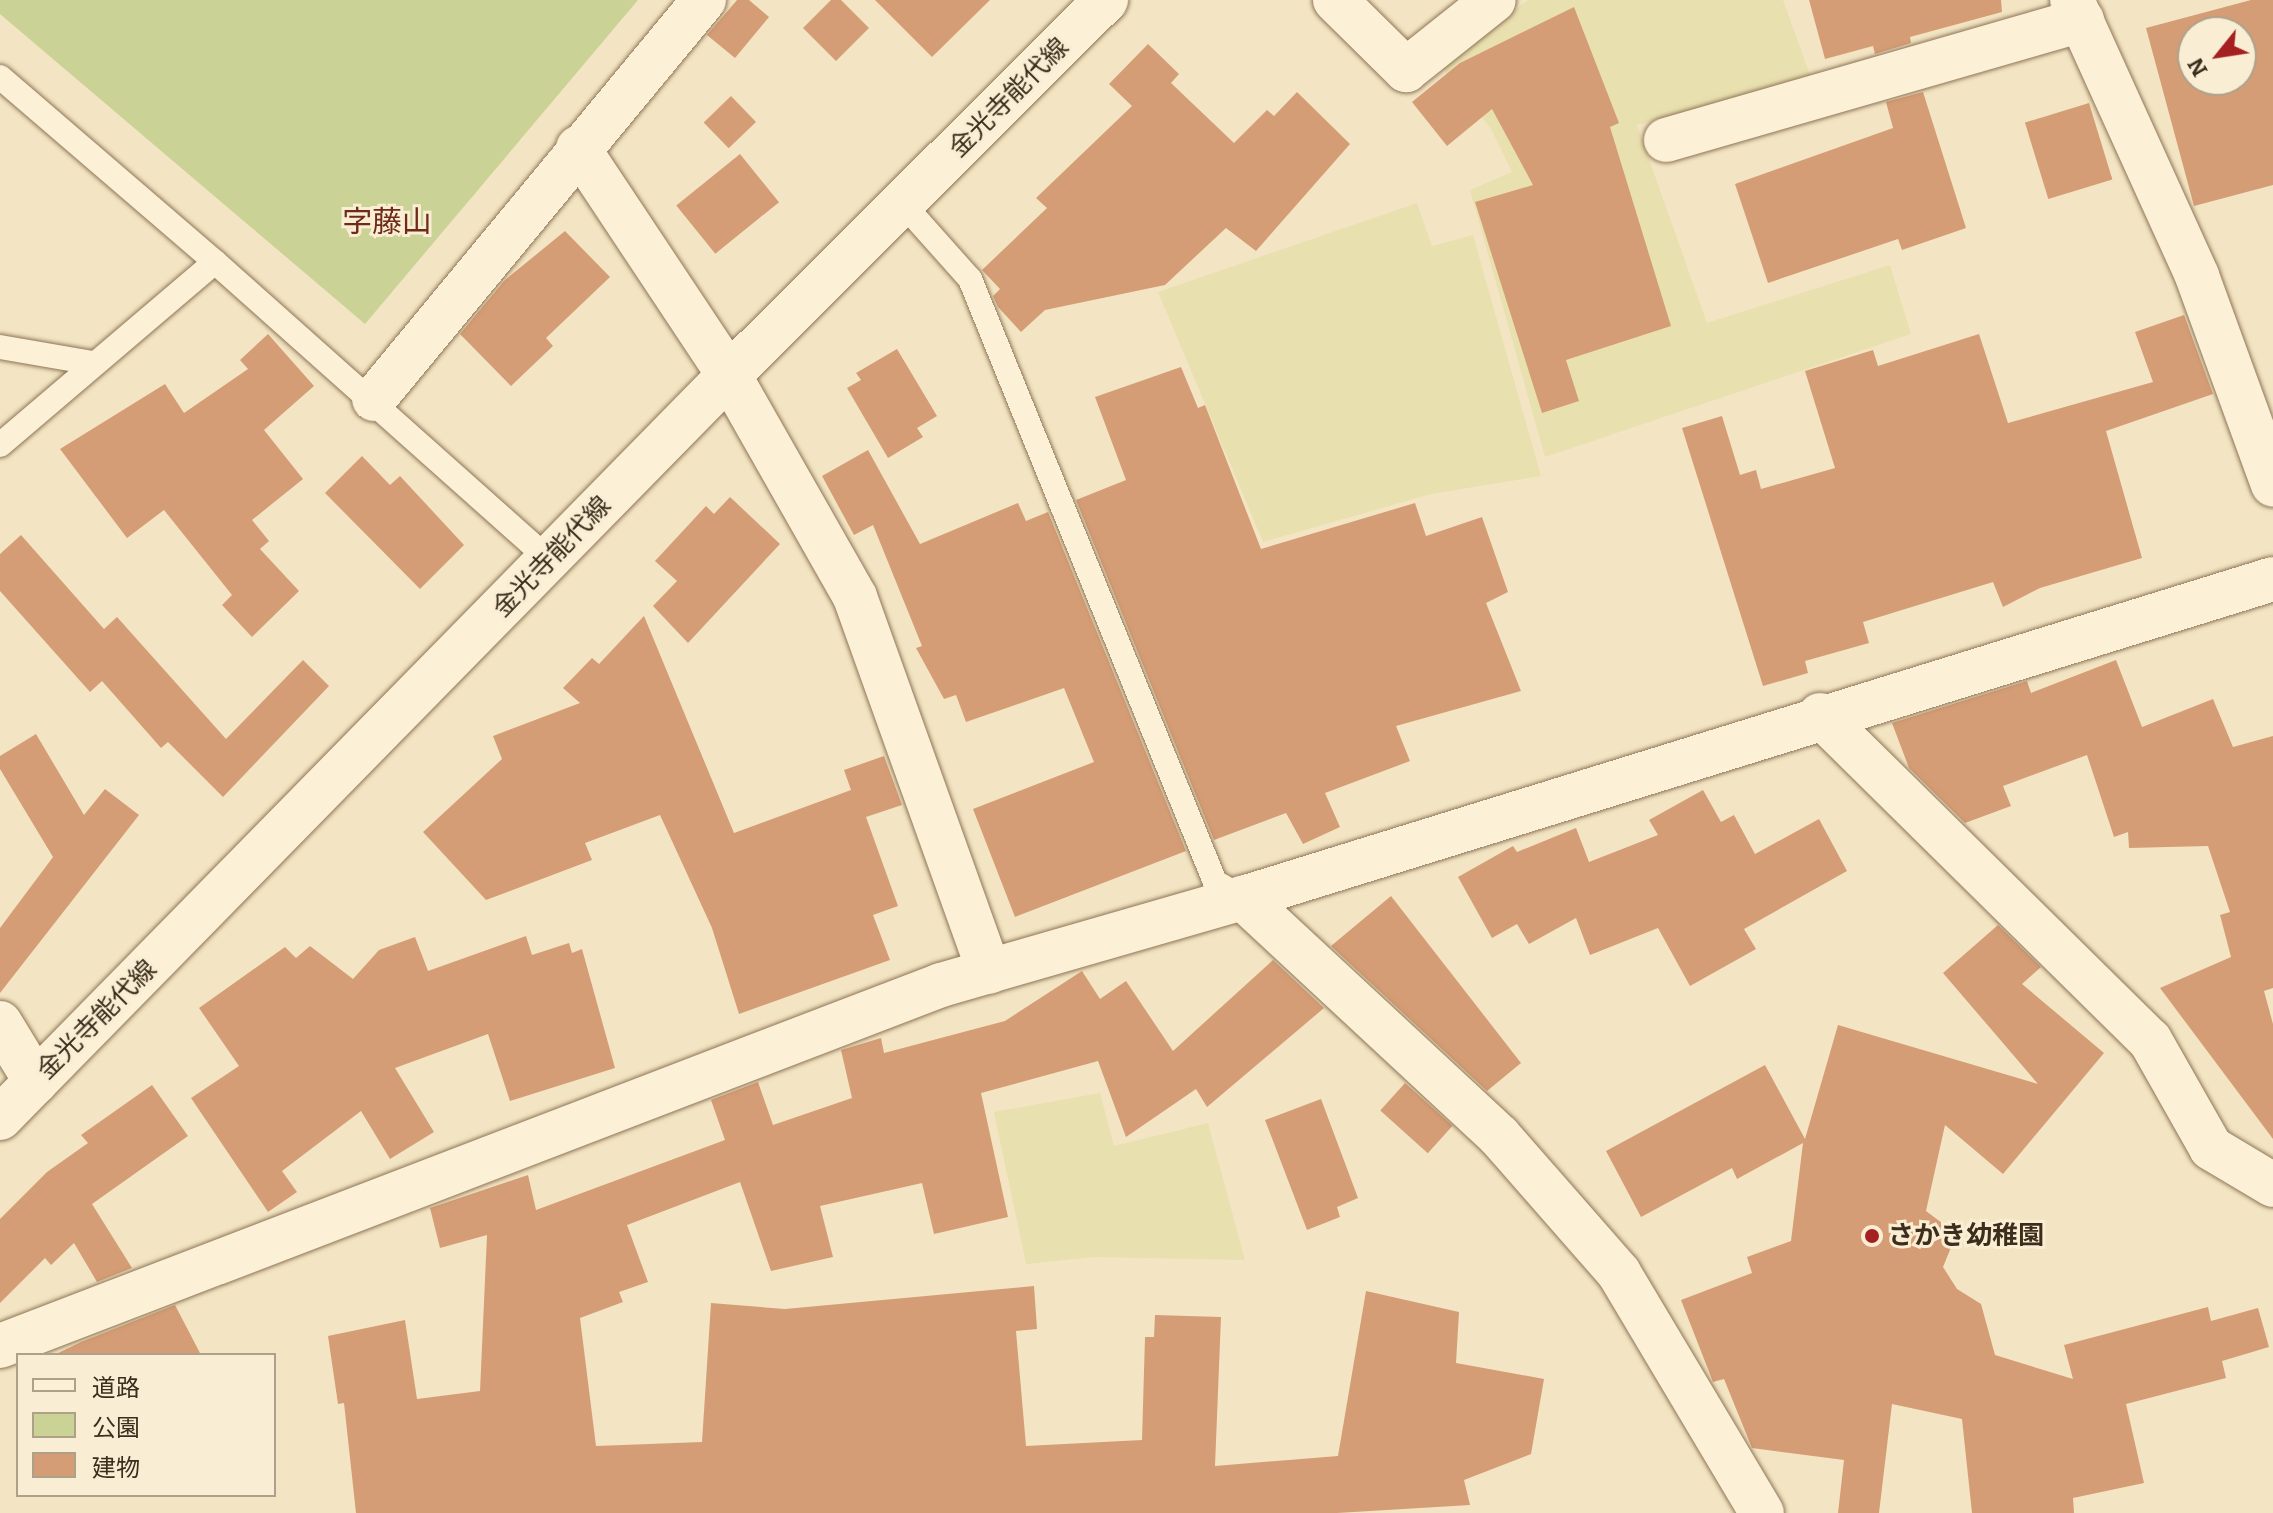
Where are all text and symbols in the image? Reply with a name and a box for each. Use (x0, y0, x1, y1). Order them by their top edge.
north arrow (2177, 16, 2257, 96)
street label: 金光寺能代線 (943, 32, 1075, 164)
text: N (2182, 53, 2213, 81)
district label: 字藤山 (342, 204, 432, 240)
street label: 金光寺能代線 (487, 490, 617, 624)
street label: 金光寺能代線 (31, 954, 163, 1086)
place label: さかき幼稚園 (1888, 1220, 2044, 1252)
marker: さかき幼稚園 (1863, 1227, 1881, 1245)
legend (16, 1353, 276, 1497)
text: 道路 (92, 1374, 140, 1402)
text: 公園 (92, 1414, 140, 1442)
text: 建物 (92, 1454, 140, 1482)

